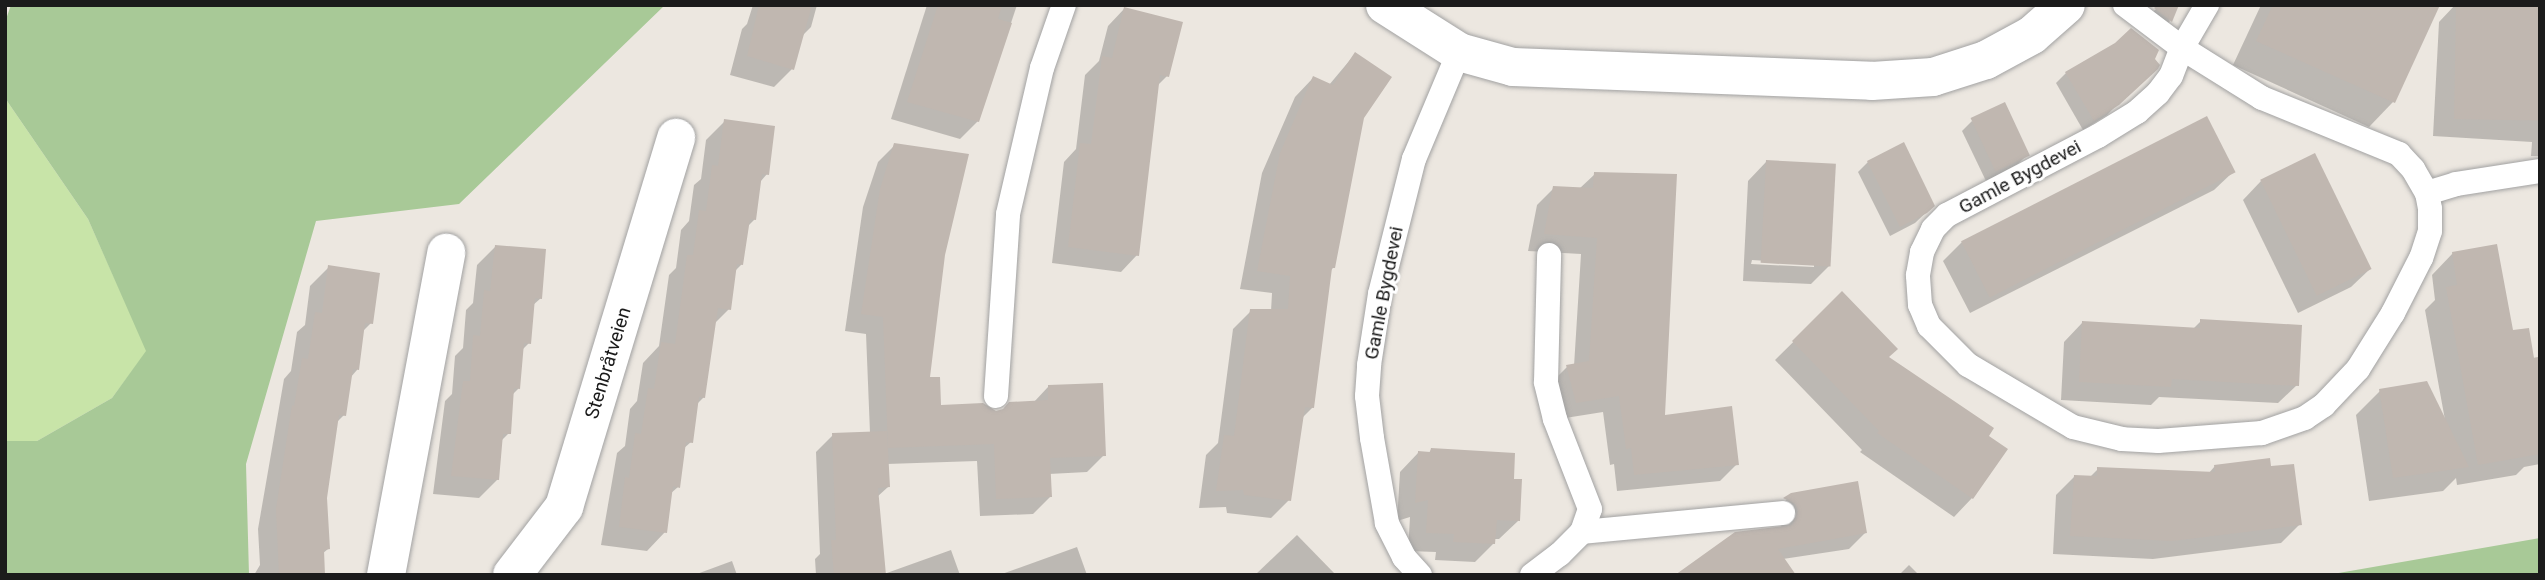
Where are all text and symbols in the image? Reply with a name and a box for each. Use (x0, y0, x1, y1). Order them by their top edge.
street label: Gamle Bygdevei (1955, 135, 2085, 219)
street label: Gamle Bygdevei (1360, 224, 1408, 362)
street label: Stenbråtveien (580, 304, 636, 422)

